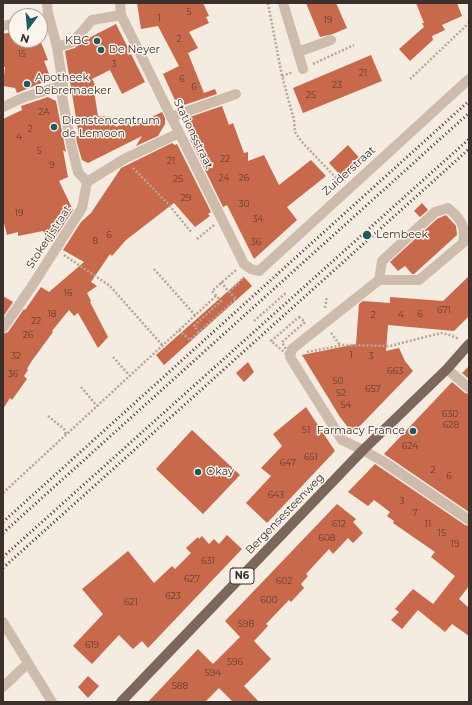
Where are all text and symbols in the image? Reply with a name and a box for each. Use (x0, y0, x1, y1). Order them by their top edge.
house number: 5 (186, 7, 192, 17)
north arrow (8, 8, 48, 48)
house number: 1 (157, 13, 161, 23)
house number: 19 (324, 15, 332, 25)
text: N (19, 31, 31, 47)
place label: KBC (65, 34, 89, 48)
house number: 2 (176, 34, 182, 44)
marker: KBC (92, 36, 102, 46)
place label: De Neyer (109, 43, 160, 57)
marker: De Neyer (96, 45, 106, 55)
house number: 15 (18, 49, 26, 59)
house number: 3 (111, 59, 117, 69)
house number: 21 (359, 68, 367, 78)
place label: Apotheek Debremaeker (35, 71, 111, 97)
house number: 6 (179, 74, 185, 84)
marker: Apotheek Debremaeker (22, 79, 32, 89)
house number: 23 (332, 80, 342, 90)
house number: 6 (191, 82, 197, 92)
house number: 25 (306, 90, 316, 100)
street label: Stationsstraat (170, 97, 216, 171)
house number: 2A (38, 107, 50, 117)
place label: Dienstencentrum de Lemoon (62, 114, 160, 140)
marker: Dienstencentrum de Lemoon (49, 122, 59, 132)
house number: 2 (27, 124, 33, 134)
house number: 4 (16, 132, 22, 142)
street label: Zuiderstraat (320, 144, 378, 198)
house number: 5 (36, 146, 42, 156)
house number: 22 (220, 154, 230, 164)
house number: 21 (167, 156, 175, 166)
house number: 9 (49, 160, 55, 170)
house number: 24 (219, 173, 229, 183)
house number: 26 (239, 173, 249, 183)
house number: 25 (173, 174, 183, 184)
house number: 29 (181, 193, 191, 203)
house number: 30 (238, 199, 250, 209)
street label: Stokerijstraat (24, 203, 74, 271)
house number: 19 (15, 208, 23, 218)
house number: 34 (252, 214, 264, 224)
place label: Lembeek (376, 228, 428, 242)
marker: Lembeek (361, 229, 373, 241)
house number: 6 (106, 230, 112, 240)
house number: 8 (92, 236, 98, 246)
house number: 36 (251, 237, 261, 247)
house number: 16 (64, 288, 72, 298)
house number: 671 (437, 305, 451, 315)
house number: 18 (48, 309, 56, 319)
house number: 6 (417, 309, 423, 319)
house number: 2 (370, 310, 376, 320)
house number: 4 (398, 310, 404, 320)
house number: 22 (31, 316, 41, 326)
house number: 26 (23, 330, 33, 340)
house number: 1 (349, 350, 353, 360)
house number: 32 (11, 351, 21, 361)
house number: 3 (368, 351, 374, 361)
house number: 663 (387, 366, 403, 376)
house number: 36 (8, 369, 18, 379)
house number: 50 (332, 376, 344, 386)
house number: 657 (365, 384, 381, 394)
house number: 52 (336, 388, 346, 398)
house number: 54 (340, 400, 352, 410)
house number: 630 (442, 409, 458, 419)
house number: 628 (443, 420, 459, 430)
place label: Farmacy France (317, 424, 405, 438)
house number: 51 (302, 425, 310, 435)
marker: Farmacy France (408, 426, 418, 436)
house number: 624 (402, 441, 418, 451)
house number: 651 (304, 452, 318, 462)
house number: 647 (280, 458, 296, 468)
place label: Okay (206, 465, 234, 479)
house number: 2 (430, 465, 436, 475)
marker: Okay (193, 467, 203, 477)
street label: Bergensesteenweg (243, 471, 327, 557)
house number: 6 (446, 471, 452, 481)
house number: 643 (268, 490, 284, 500)
house number: 3 (399, 496, 405, 506)
house number: 7 (412, 508, 418, 518)
house number: 612 (332, 519, 346, 529)
house number: 11 (425, 519, 431, 529)
house number: 15 (438, 528, 446, 538)
house number: 608 (318, 533, 336, 543)
house number: 19 (451, 539, 459, 549)
house number: 631 (201, 556, 215, 566)
road number: N6 (230, 568, 254, 584)
house number: 627 (184, 574, 200, 584)
house number: 602 (276, 576, 292, 586)
house number: 623 (165, 591, 181, 601)
house number: 600 (260, 595, 278, 605)
house number: 621 (124, 597, 138, 607)
house number: 598 (238, 619, 254, 629)
house number: 619 (85, 640, 99, 650)
house number: 596 (227, 657, 243, 667)
house number: 594 (205, 668, 221, 678)
house number: 588 (172, 681, 188, 691)

